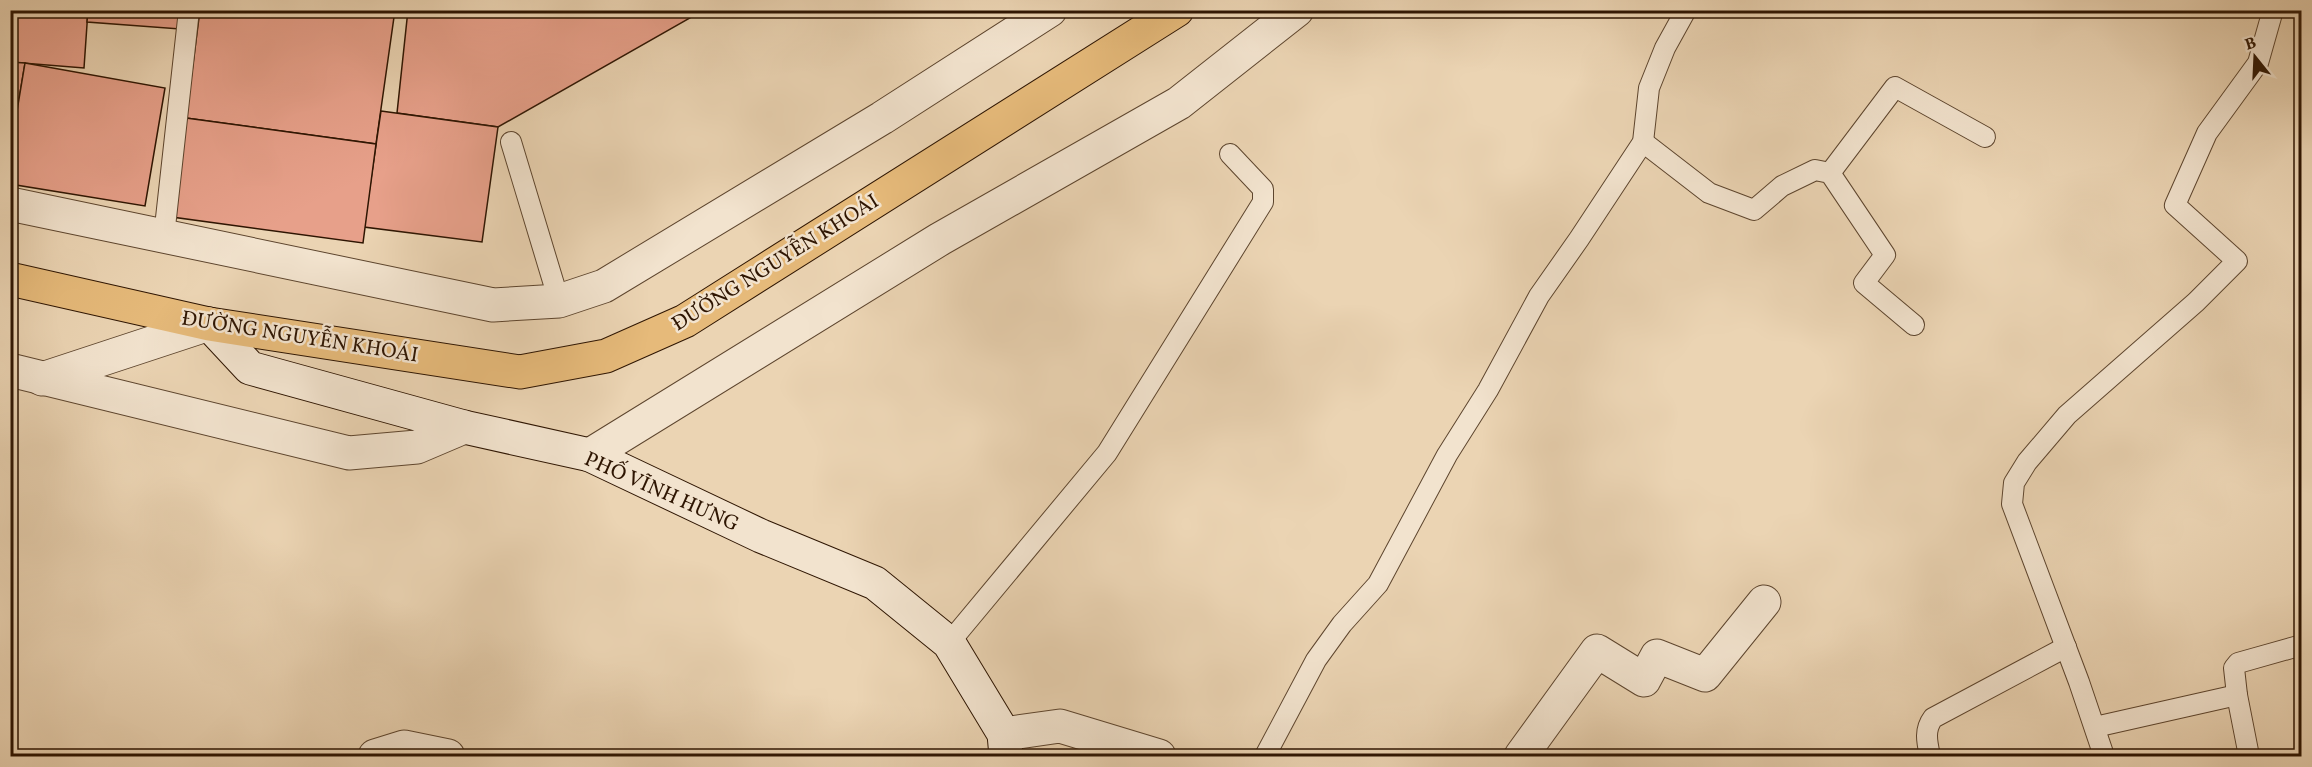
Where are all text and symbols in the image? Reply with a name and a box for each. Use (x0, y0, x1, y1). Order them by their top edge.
north arrow (2225, 27, 2285, 87)
text: B (2242, 32, 2260, 57)
street label: ĐƯỜNG NGUYỄN KHOÁI (665, 185, 885, 339)
street label: ĐƯỜNG NGUYỄN KHOÁI (179, 301, 421, 371)
street label: PHỐ VĨNH HƯNG (579, 443, 744, 539)

